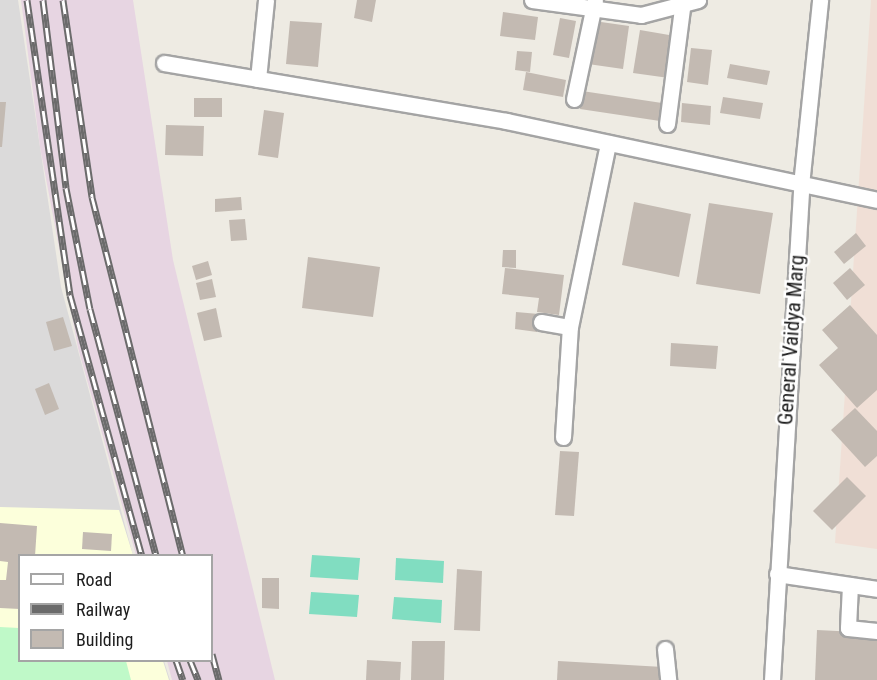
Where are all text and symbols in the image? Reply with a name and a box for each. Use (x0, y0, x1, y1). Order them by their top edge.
street label: General Vaidya Marg (772, 254, 810, 426)
legend (18, 554, 213, 662)
text: Road (76, 569, 112, 590)
text: Railway (76, 599, 130, 620)
text: Building (76, 629, 133, 650)

